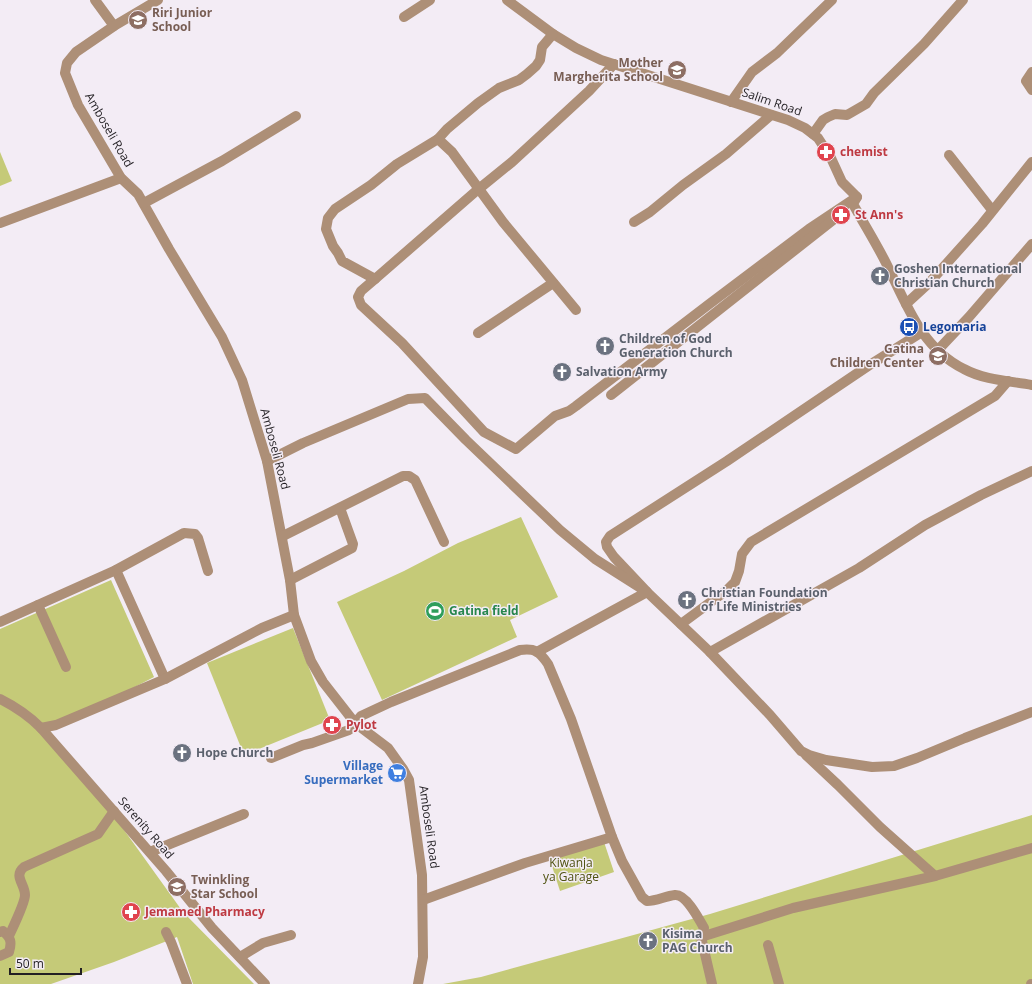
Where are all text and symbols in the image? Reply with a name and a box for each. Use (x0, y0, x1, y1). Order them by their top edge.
place label: Riri Junior School (152, 4, 213, 35)
school or university icon: Riri Junior School (127, 9, 149, 31)
place label: Mother Margherita School (553, 54, 664, 85)
school or university icon: Mother Margherita School (666, 59, 688, 81)
street label: Salim Road (740, 83, 804, 120)
street label: Amboseli Road (81, 89, 138, 170)
pharmacy icon: chemist (815, 141, 837, 163)
place label: chemist (840, 143, 888, 160)
pharmacy icon: St Ann's (830, 204, 852, 226)
place label: St Ann's (855, 206, 903, 223)
place label: Goshen International Christian Church (894, 260, 1022, 291)
church icon: Goshen International Christian Church (869, 265, 891, 287)
bus stop icon: Legomaria (898, 316, 920, 338)
place label: Legomaria (923, 318, 986, 335)
place label: Children of God Generation Church (619, 330, 733, 361)
church icon: Children of God Generation Church (594, 335, 616, 357)
place label: Gatina Children Center (830, 340, 925, 371)
school or university icon: Gatina Children Center (927, 345, 949, 367)
church icon: Salvation Army (551, 361, 573, 383)
place label: Salvation Army (576, 363, 667, 380)
street label: Amboseli Road (256, 406, 295, 491)
place label: Christian Foundation of Life Ministries (701, 584, 828, 615)
church icon: Christian Foundation of Life Ministries (676, 589, 698, 611)
sports icon: Gatina field (424, 600, 446, 622)
place label: Gatina field (449, 602, 519, 619)
pharmacy icon: Pylot (321, 714, 343, 736)
place label: Pylot (346, 716, 377, 733)
church icon: Hope Church (171, 742, 193, 764)
place label: Hope Church (196, 744, 273, 761)
place label: Village Supermarket (304, 757, 383, 788)
supermarket icon: Village Supermarket (386, 762, 408, 784)
street label: Amboseli Road (415, 784, 444, 869)
street label: Serenity Road (115, 793, 178, 862)
park label: Kiwanja ya Garage (543, 854, 599, 885)
place label: Twinkling Star School (191, 871, 258, 902)
school or university icon: Twinkling Star School (166, 876, 188, 898)
pharmacy icon: Jemamed Pharmacy (120, 901, 142, 923)
place label: Jemamed Pharmacy (144, 903, 265, 920)
place label: Kisima PAG Church (662, 925, 733, 956)
church icon: Kisima PAG Church (637, 930, 659, 952)
scale bar (10, 950, 81, 976)
text: 50 m (16, 955, 44, 972)

